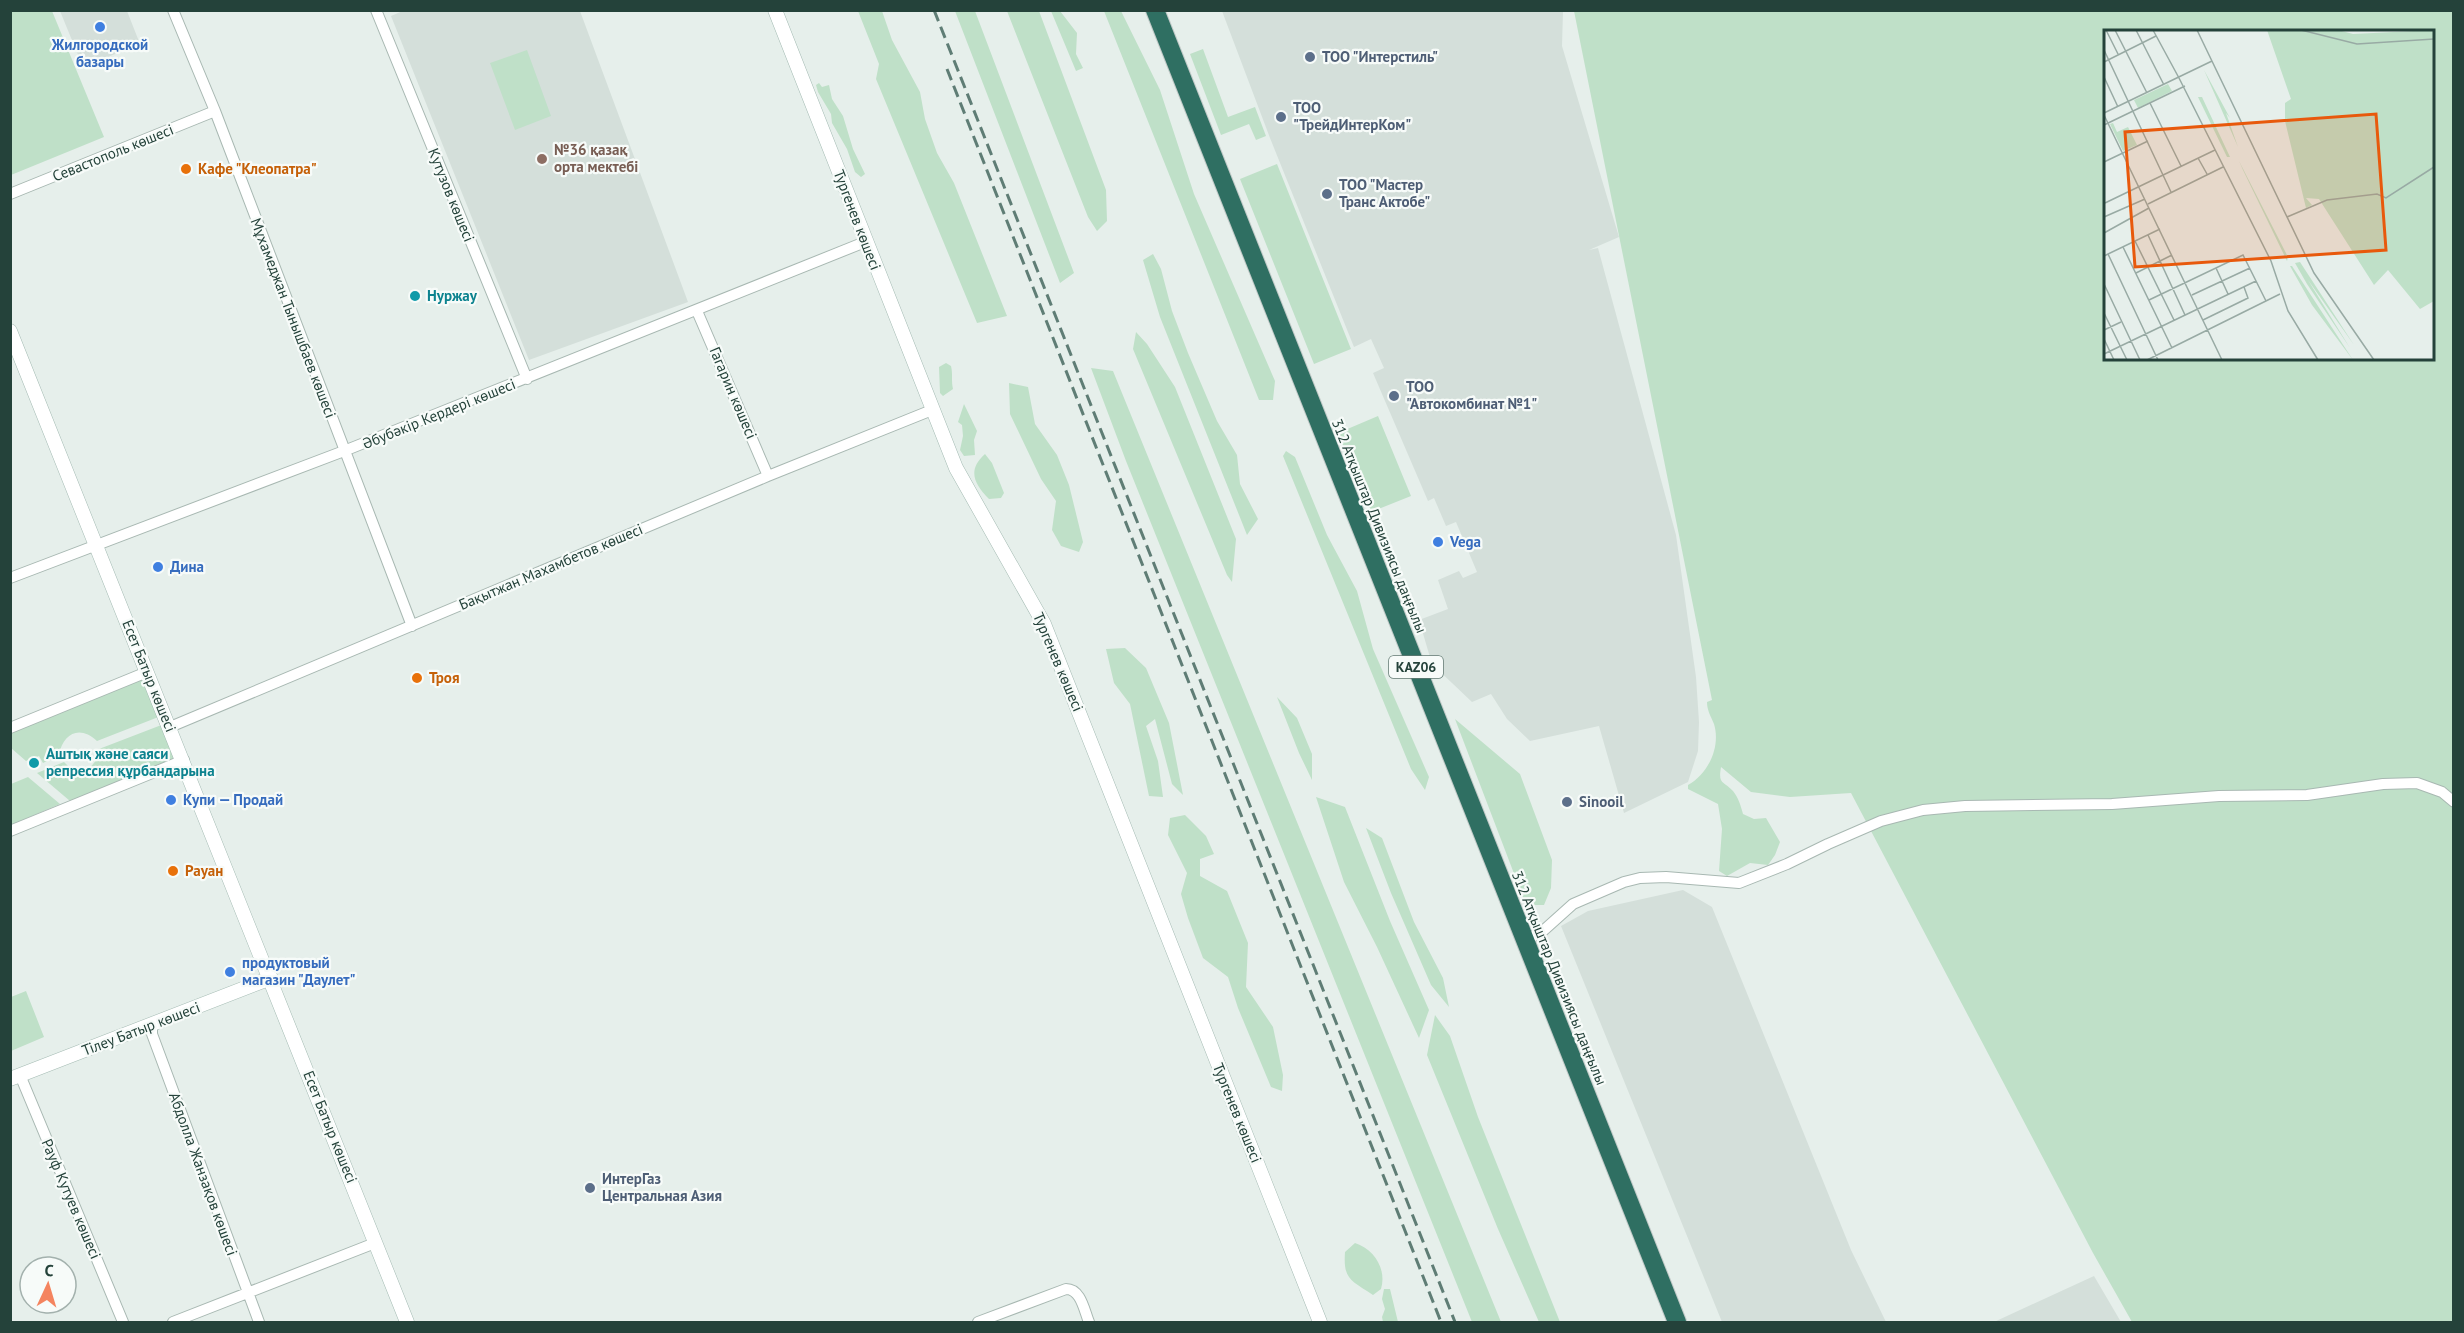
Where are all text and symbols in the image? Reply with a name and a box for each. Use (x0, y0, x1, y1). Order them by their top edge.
marker: Жилгородской базары (93, 20, 107, 34)
inset map (2104, 30, 2434, 360)
place label: Жилгородской базары (51, 35, 148, 71)
place label: ТОО "Интерстиль" (1322, 47, 1438, 66)
marker: ТОО "Интерстиль" (1303, 50, 1317, 64)
place label: ТОО "ТрейдИнтерКом" (1293, 98, 1411, 134)
marker: ТОО "ТрейдИнтерКом" (1274, 110, 1288, 124)
street label: Севастополь көшесі (49, 120, 176, 186)
place label: №36 қазақ орта мектебі (554, 140, 638, 176)
street label: Кутузов көшесі (424, 145, 479, 245)
marker: №36 қазақ орта мектебі (535, 152, 549, 166)
place label: Кафе "Клеопатра" (198, 159, 317, 178)
marker: Кафе "Клеопатра" (179, 162, 193, 176)
street label: Тургенев көшесі (830, 167, 885, 273)
place label: ТОО "Мастер Транс Актобе" (1339, 175, 1430, 211)
marker: ТОО "Мастер Транс Актобе" (1320, 187, 1334, 201)
street label: Мұхамеджан Тынышбаев көшесі (246, 215, 340, 421)
place label: Нуржау (427, 286, 478, 305)
marker: Нуржау (408, 289, 422, 303)
street label: Гагарин көшесі (706, 344, 761, 442)
street label: Әбубәкір Кердері көшесі (359, 374, 518, 453)
place label: ТОО "Автокомбинат №1" (1406, 377, 1537, 413)
marker: ТОО "Автокомбинат №1" (1387, 389, 1401, 403)
street label: 312 Атқыштар Дивизиясы даңғылы (1328, 416, 1431, 636)
street label: Бақытжан Махамбетов көшесі (456, 519, 646, 614)
place label: Vega (1449, 532, 1481, 551)
marker: Vega (1431, 535, 1445, 549)
place label: Дина (170, 557, 204, 576)
marker: Дина (151, 560, 165, 574)
street label: Тургенев көшесі (1029, 609, 1088, 714)
street label: Есет Батыр көшесі (118, 617, 181, 735)
road number: KАZ06 (1389, 656, 1443, 678)
place label: Троя (429, 668, 459, 687)
marker: Троя (410, 671, 424, 685)
place label: Аштық және саяси репрессия құрбандарына (46, 744, 215, 780)
marker: Аштық және саяси репрессия құрбандарына (27, 756, 41, 770)
place label: Купи — Продай (183, 790, 283, 809)
place label: Sinooil (1579, 792, 1624, 811)
marker: Купи — Продай (164, 793, 178, 807)
marker: Sinooil (1560, 795, 1574, 809)
place label: Рауан (185, 861, 223, 880)
marker: Рауан (166, 864, 180, 878)
street label: 312 Атқыштар Дивизиясы даңғылы (1508, 868, 1611, 1088)
place label: продуктовый магазин "Даулет" (242, 953, 356, 989)
marker: продуктовый магазин "Даулет" (223, 965, 237, 979)
street label: Тілеу Батыр көшесі (79, 997, 203, 1060)
street label: Тургенев көшесі (1209, 1060, 1266, 1165)
street label: Есет Батыр көшесі (299, 1068, 362, 1186)
street label: Абдолла Жанзақов көшесі (165, 1090, 242, 1258)
street label: Рауф Кутуев көшесі (38, 1136, 105, 1262)
place label: ИнтерГаз Центральная Азия (602, 1169, 722, 1205)
marker: ИнтерГаз Центральная Азия (583, 1181, 597, 1195)
north arrow (18, 1255, 78, 1315)
text: С (44, 1260, 54, 1280)

